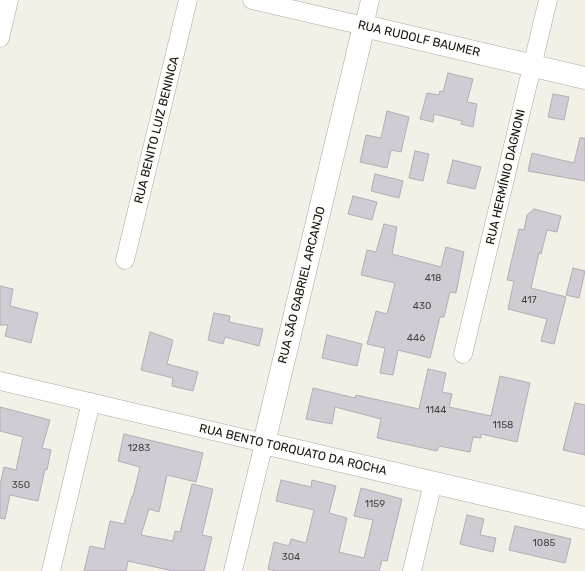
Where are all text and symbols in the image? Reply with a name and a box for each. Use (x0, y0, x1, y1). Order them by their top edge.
street label: RUA RUDOLF BAUMER (356, 18, 482, 60)
street label: RUA BENITO LUIZ BENINCA (132, 55, 182, 205)
street label: RUA HERMÍNIO DAGNONI (483, 108, 529, 246)
street label: RUA SÃO GABRIEL ARCANJO (275, 205, 329, 365)
house number: 418 (425, 272, 441, 284)
house number: 417 (521, 294, 537, 306)
house number: 430 (413, 300, 431, 312)
house number: 446 (407, 332, 425, 344)
house number: 1144 (426, 404, 446, 416)
house number: 1158 (493, 419, 513, 431)
street label: RUA BENTO TORQUATO DA ROCHA (198, 421, 388, 479)
house number: 1283 (128, 442, 150, 454)
house number: 350 (12, 479, 30, 491)
house number: 1159 (365, 498, 385, 510)
house number: 1085 (533, 537, 555, 549)
house number: 304 (282, 551, 300, 563)

